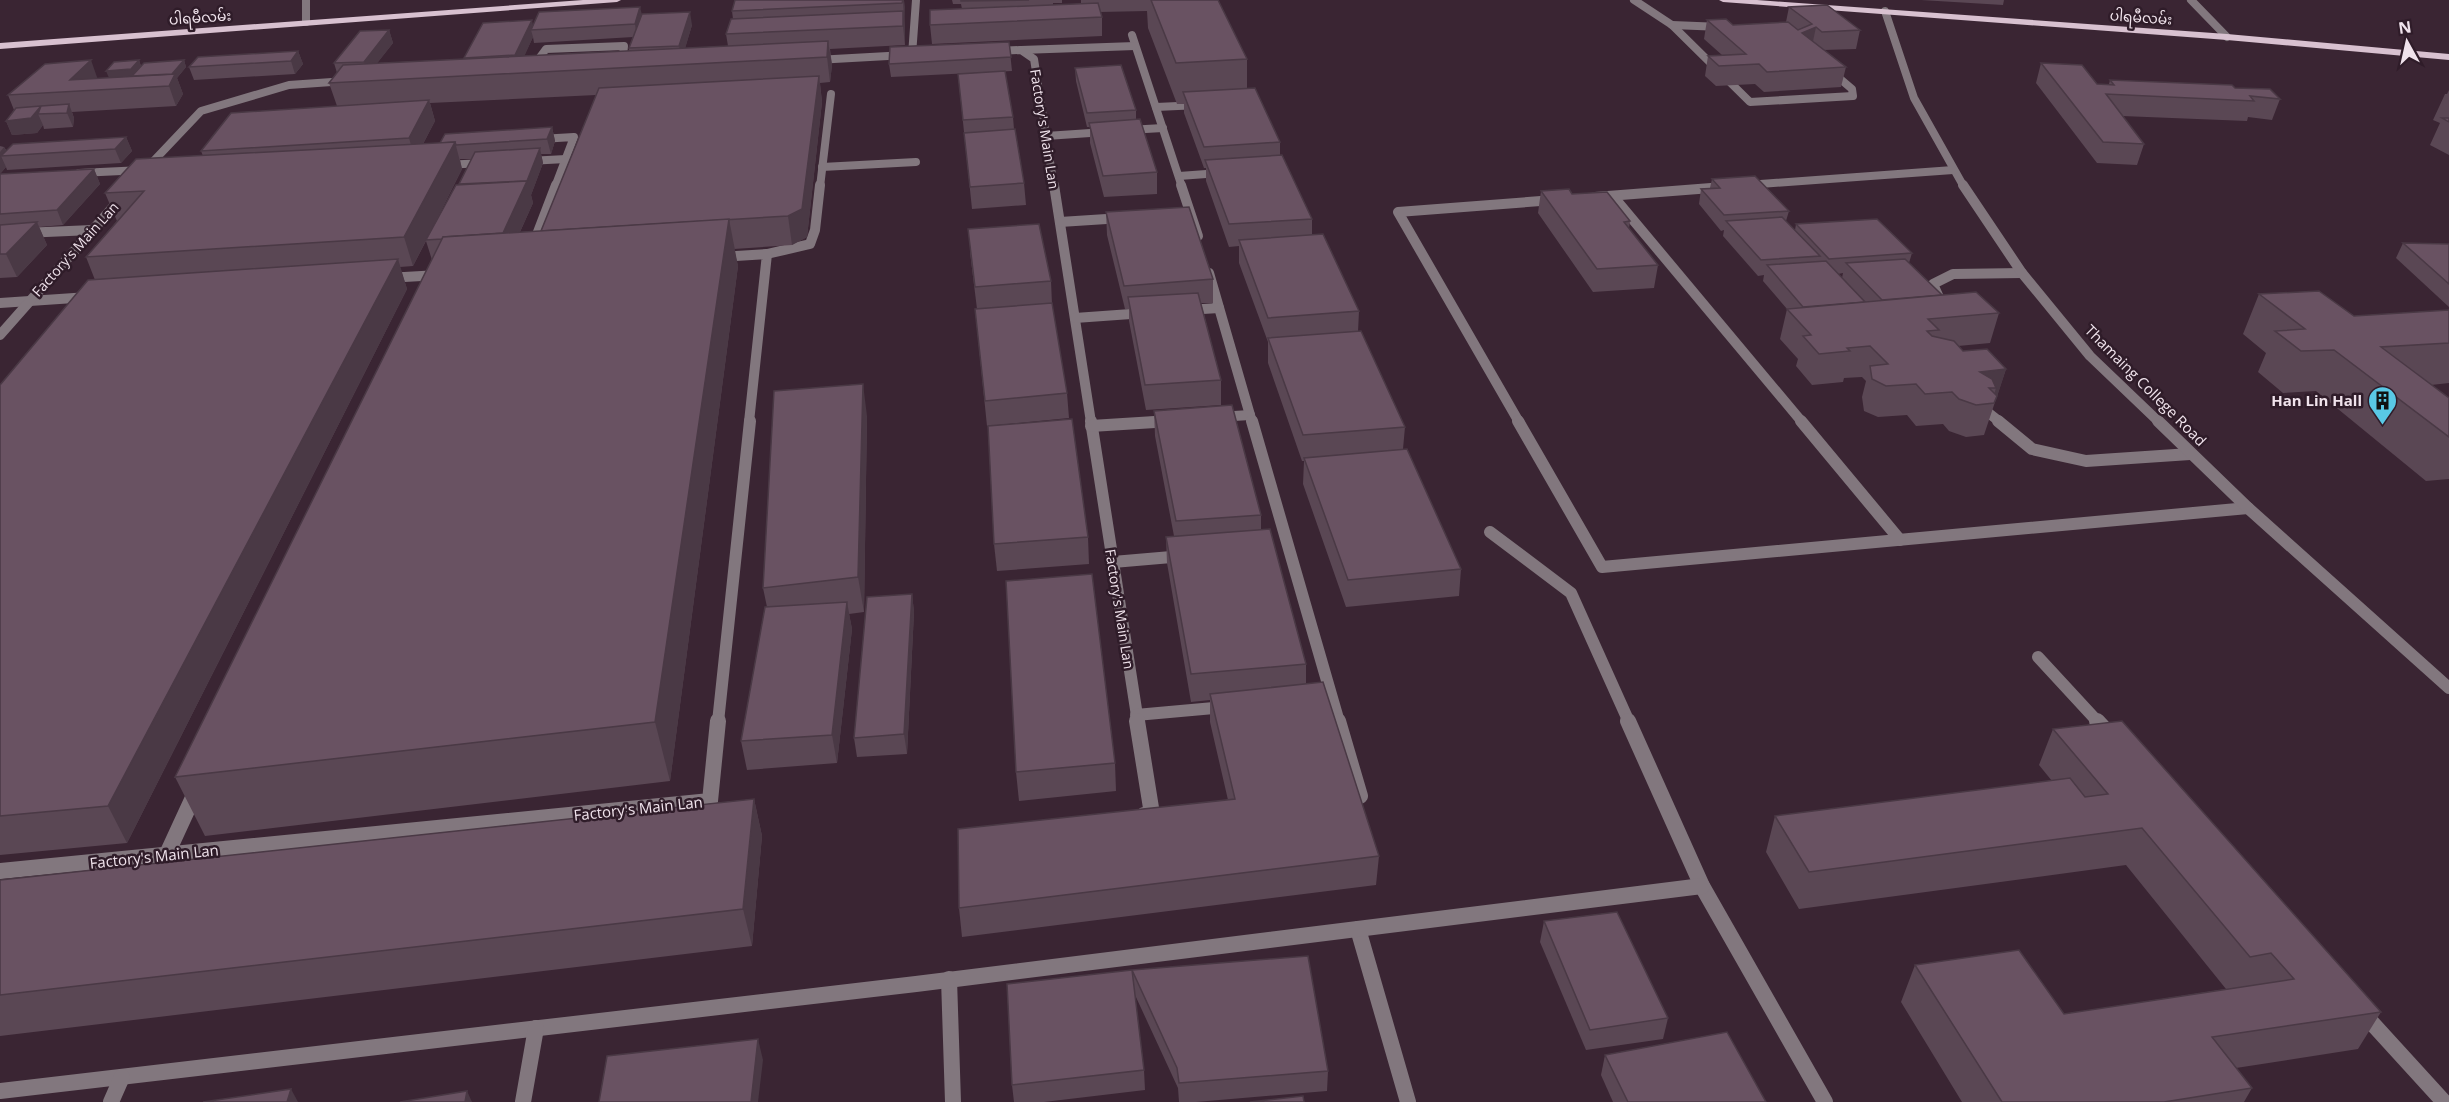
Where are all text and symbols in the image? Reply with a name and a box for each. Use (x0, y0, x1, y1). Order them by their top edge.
street label: ပါရမီလမ်း (168, 5, 232, 32)
street label: ပါရမီလမ်း (2109, 5, 2173, 32)
north arrow (2377, 12, 2437, 72)
text: N (2397, 15, 2413, 39)
street label: Factory's Main Lan (1026, 68, 1064, 190)
street label: Factory's Main Lan (27, 198, 123, 300)
street label: Thamaing College Road (2081, 320, 2211, 450)
building icon: Han Lin Hall (2367, 384, 2399, 426)
place label: Han Lin Hall (2271, 390, 2362, 410)
street label: Factory's Main Lan (1101, 548, 1139, 670)
street label: Factory's Main Lan (572, 791, 704, 825)
street label: Factory's Main Lan (88, 839, 220, 873)

